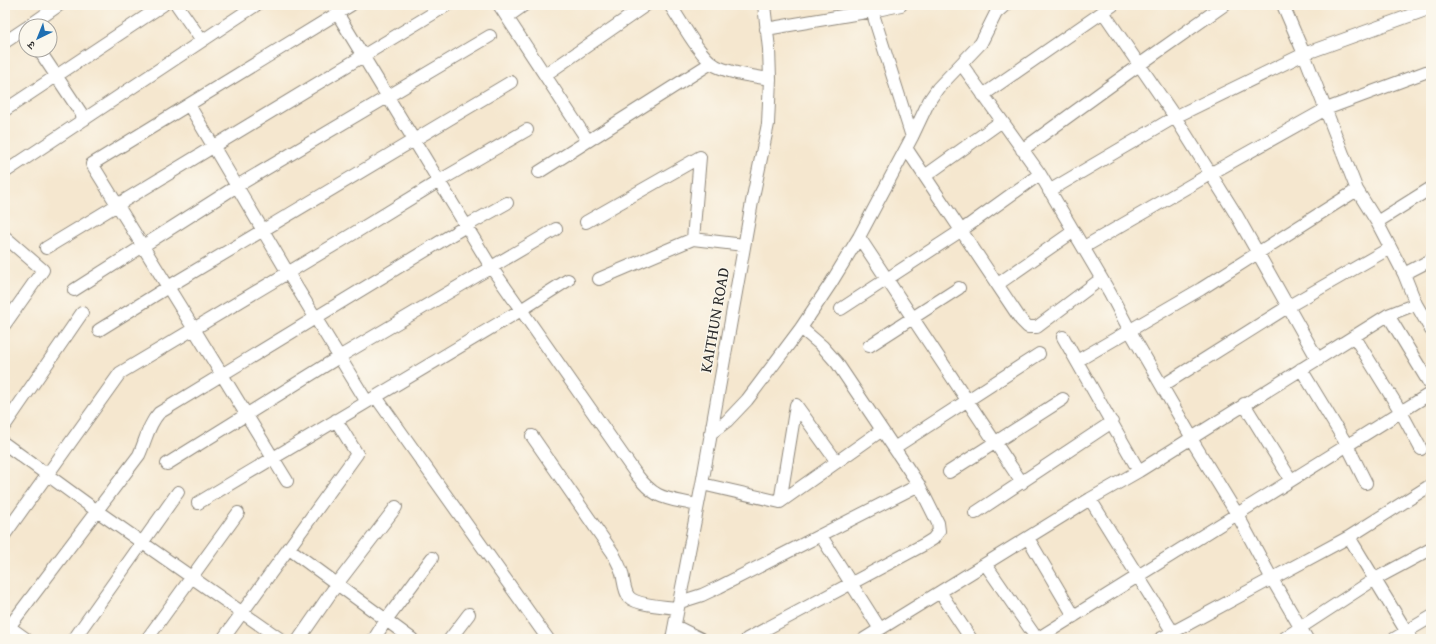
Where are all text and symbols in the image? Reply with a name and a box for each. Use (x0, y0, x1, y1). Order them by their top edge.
north arrow (18, 18, 58, 58)
text: उ (23, 37, 39, 54)
street label: KAITHUN ROAD (693, 265, 735, 374)

